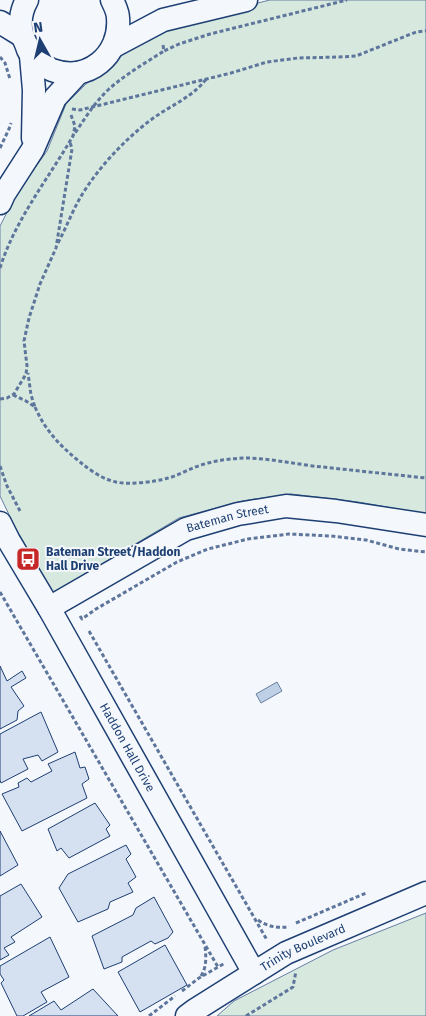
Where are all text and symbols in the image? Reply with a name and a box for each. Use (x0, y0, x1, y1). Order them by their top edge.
north arrow (15, 15, 65, 65)
text: N (32, 19, 44, 37)
street label: Bateman Street (185, 502, 270, 536)
place label: Bateman Street/Haddon Hall Drive (46, 545, 181, 573)
bus stop icon: Bateman Street/Haddon Hall Drive (15, 546, 41, 572)
street label: Haddon Hall Drive (97, 701, 158, 794)
street label: Trinity Boulevard (258, 921, 348, 974)

